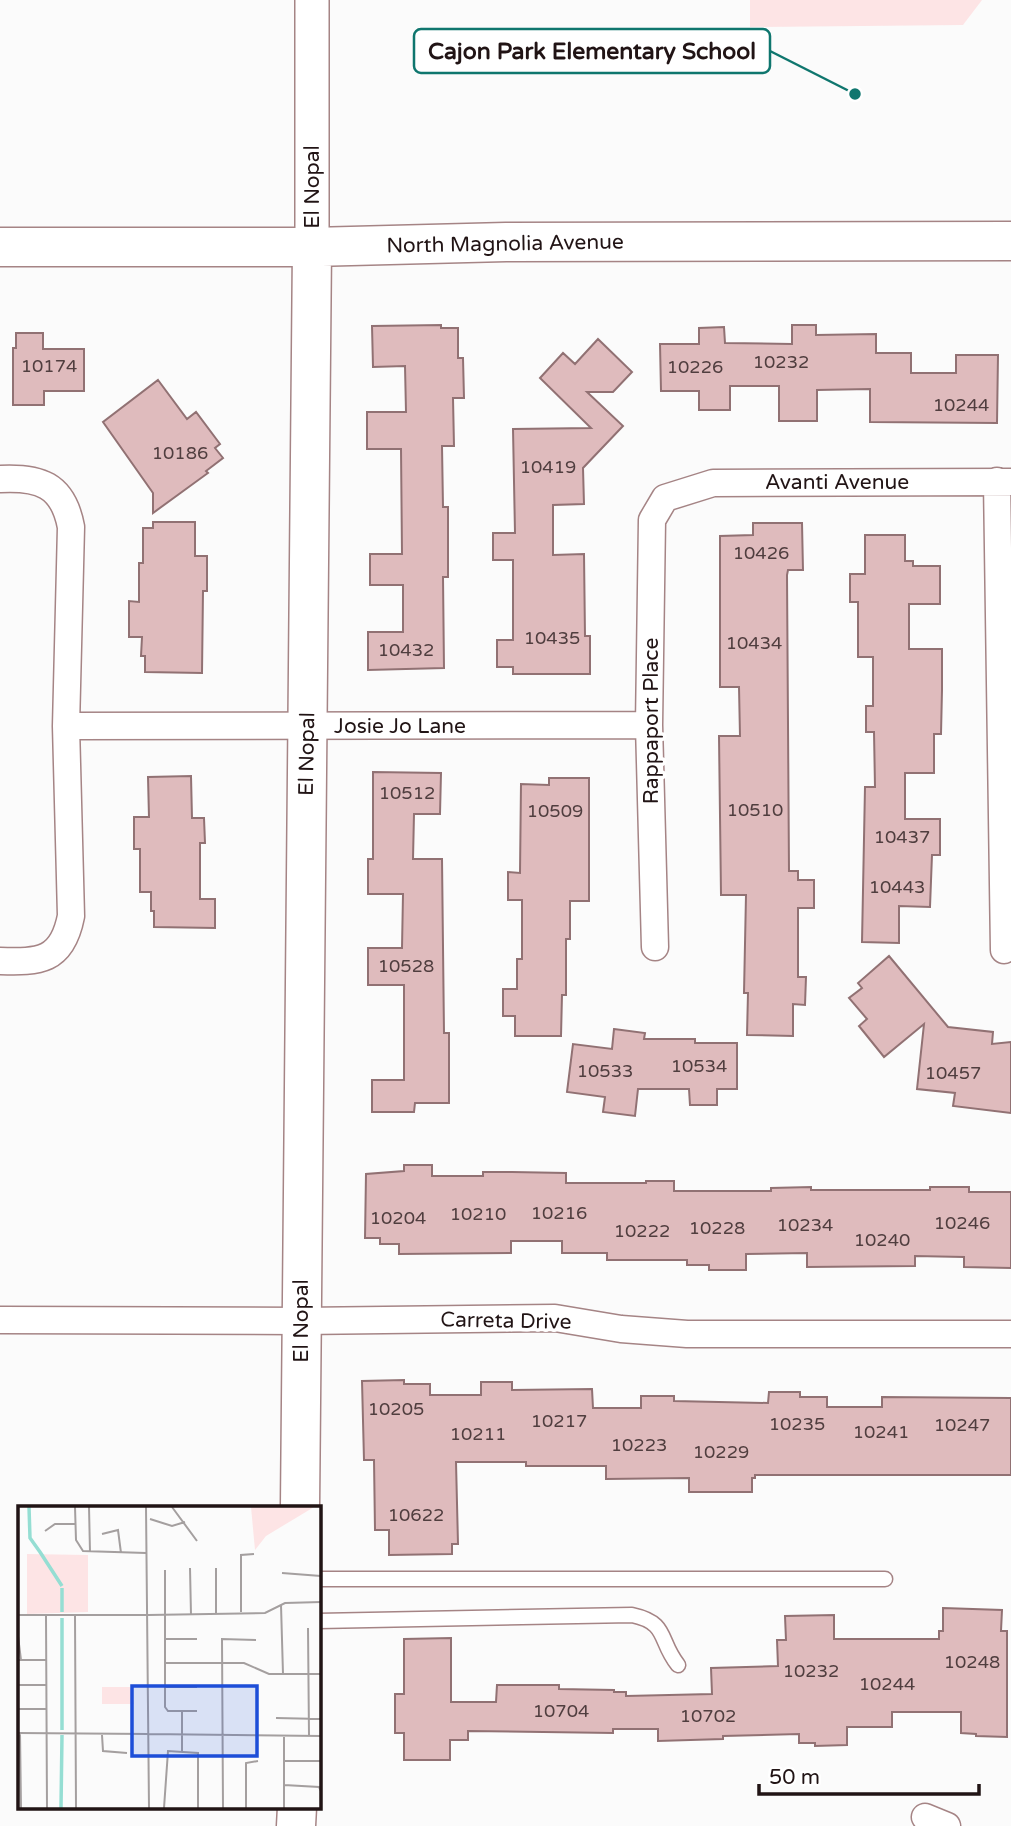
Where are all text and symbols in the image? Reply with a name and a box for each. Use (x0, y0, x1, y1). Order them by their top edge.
callout: Cajon Park Elementary School (414, 29, 770, 73)
text: Cajon Park Elementary School (428, 38, 756, 66)
street label: El Nopal (300, 145, 325, 229)
street label: North Magnolia Avenue (386, 229, 624, 259)
house number: 10232 (753, 351, 809, 373)
house number: 10174 (21, 355, 77, 377)
house number: 10226 (667, 356, 723, 378)
house number: 10244 (933, 394, 989, 416)
house number: 10186 (152, 442, 208, 464)
house number: 10419 (520, 456, 576, 478)
street label: Avanti Avenue (765, 470, 909, 495)
house number: 10426 (733, 542, 789, 564)
house number: 10435 (524, 627, 580, 649)
house number: 10434 (726, 632, 782, 654)
street label: Rappaport Place (639, 638, 664, 804)
house number: 10432 (378, 639, 434, 661)
street label: El Nopal (294, 712, 320, 796)
street label: Josie Jo Lane (334, 714, 466, 739)
house number: 10512 (379, 782, 435, 804)
house number: 10510 (727, 799, 783, 821)
house number: 10509 (527, 800, 583, 822)
house number: 10437 (874, 826, 930, 848)
house number: 10443 (869, 876, 925, 898)
house number: 10528 (378, 955, 434, 977)
house number: 10534 (671, 1055, 727, 1077)
house number: 10533 (577, 1060, 633, 1082)
house number: 10457 (925, 1062, 981, 1084)
house number: 10216 (531, 1202, 587, 1224)
house number: 10210 (450, 1203, 506, 1225)
house number: 10204 (370, 1207, 426, 1229)
house number: 10246 (934, 1212, 990, 1234)
house number: 10234 (777, 1214, 833, 1236)
house number: 10228 (689, 1217, 745, 1239)
house number: 10222 (614, 1220, 670, 1242)
house number: 10240 (854, 1229, 910, 1251)
street label: El Nopal (289, 1279, 314, 1363)
street label: Carreta Drive (440, 1307, 572, 1335)
house number: 10205 (368, 1398, 424, 1420)
house number: 10217 (531, 1410, 587, 1432)
house number: 10235 (769, 1413, 825, 1435)
house number: 10247 (934, 1414, 990, 1436)
house number: 10241 (853, 1421, 909, 1443)
house number: 10211 (450, 1423, 506, 1445)
house number: 10223 (611, 1434, 667, 1456)
house number: 10229 (693, 1441, 749, 1463)
house number: 10622 (388, 1504, 444, 1526)
inset map (18, 1506, 320, 1808)
house number: 10248 (944, 1651, 1000, 1673)
house number: 10232 (783, 1660, 839, 1682)
house number: 10244 (859, 1673, 915, 1695)
house number: 10704 (533, 1700, 589, 1722)
house number: 10702 (680, 1705, 736, 1727)
scale bar (759, 1752, 979, 1796)
text: 50 m (769, 1765, 820, 1790)

